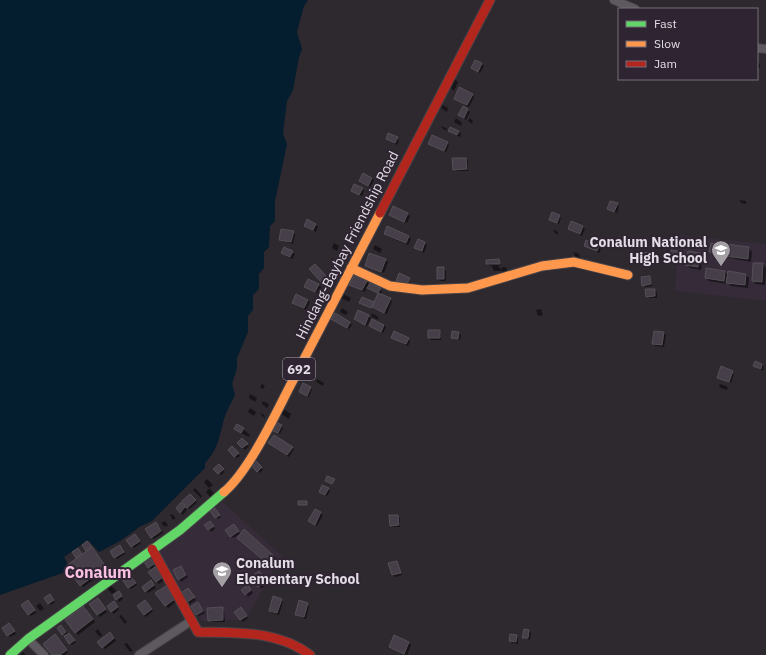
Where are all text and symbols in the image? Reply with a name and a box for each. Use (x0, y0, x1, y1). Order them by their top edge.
legend (618, 8, 758, 80)
text: Fast (654, 16, 677, 31)
text: Slow (654, 36, 680, 51)
text: Jam (654, 56, 677, 71)
street label: Hindang-Baybay Friendship Road (292, 148, 402, 342)
place label: Conalum National High School (589, 233, 707, 267)
school or university icon: Conalum National High School (710, 239, 732, 267)
road number: 692 (283, 358, 315, 380)
place label: Conalum Elementary School (236, 554, 360, 588)
school or university icon: Conalum Elementary School (211, 560, 233, 588)
district label: Conalum (65, 562, 131, 582)

